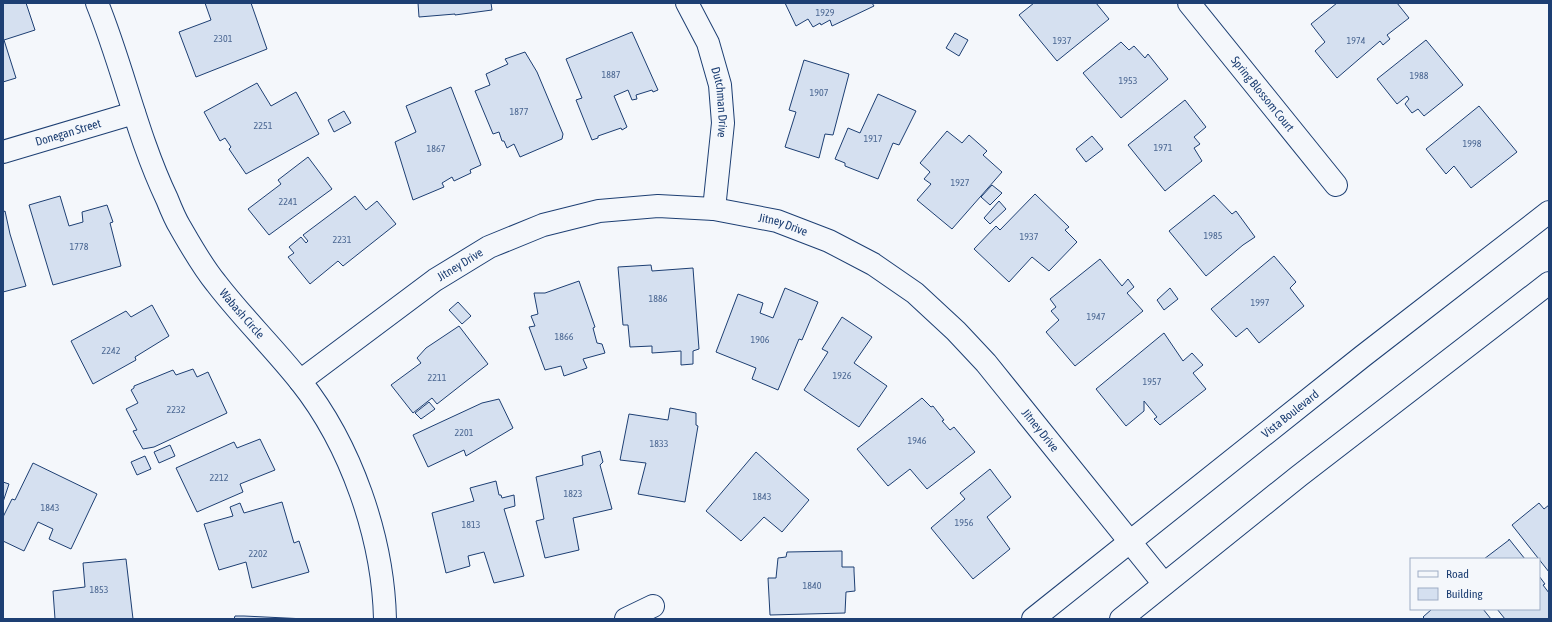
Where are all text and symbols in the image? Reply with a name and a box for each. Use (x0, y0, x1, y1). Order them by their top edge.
house number: 1929 (816, 7, 835, 18)
house number: 2301 (214, 33, 233, 44)
house number: 1937 (1053, 35, 1072, 46)
house number: 1974 (1347, 35, 1366, 46)
street label: Spring Blossom Court (1228, 54, 1297, 135)
street label: Dutchman Drive (708, 65, 730, 138)
house number: 1887 (602, 69, 621, 80)
house number: 1988 (1410, 70, 1429, 81)
house number: 1953 (1119, 75, 1138, 86)
house number: 1907 (810, 87, 829, 98)
house number: 1877 (510, 106, 529, 117)
street label: Donegan Street (34, 116, 103, 149)
house number: 2251 (254, 120, 273, 131)
house number: 1917 (864, 133, 883, 144)
house number: 1998 (1463, 138, 1482, 149)
house number: 1971 (1154, 142, 1173, 153)
house number: 1867 (427, 143, 446, 154)
house number: 1927 (951, 177, 970, 188)
house number: 2241 (279, 196, 298, 207)
street label: Jitney Drive (757, 211, 810, 239)
house number: 1985 (1204, 230, 1223, 241)
house number: 1937 (1020, 231, 1039, 242)
house number: 2231 (333, 234, 352, 245)
house number: 1778 (70, 241, 89, 252)
street label: Jitney Drive (435, 245, 486, 284)
street label: Wabash Circle (216, 286, 267, 342)
house number: 1886 (649, 293, 668, 304)
house number: 1997 (1251, 297, 1270, 308)
house number: 1947 (1087, 311, 1106, 322)
house number: 1866 (555, 331, 574, 342)
house number: 1906 (751, 334, 770, 345)
house number: 2242 (102, 345, 121, 356)
house number: 1926 (833, 370, 852, 381)
house number: 2211 (428, 372, 447, 383)
house number: 1957 (1143, 376, 1162, 387)
street label: Vista Boulevard (1259, 387, 1322, 441)
house number: 2232 (167, 404, 186, 415)
street label: Jitney Drive (1019, 406, 1062, 455)
house number: 2201 (455, 427, 474, 438)
house number: 1946 (908, 435, 927, 446)
house number: 1833 (650, 438, 669, 449)
house number: 2212 (210, 472, 229, 483)
house number: 1823 (564, 488, 583, 499)
house number: 1843 (753, 491, 772, 502)
house number: 1843 (41, 502, 60, 513)
house number: 1956 (955, 517, 974, 528)
house number: 1813 (462, 519, 481, 530)
house number: 2202 (249, 548, 268, 559)
legend (1410, 558, 1540, 610)
text: Road (1446, 567, 1469, 581)
house number: 1840 (803, 580, 822, 591)
house number: 1853 (90, 584, 109, 595)
text: Building (1446, 587, 1484, 601)

